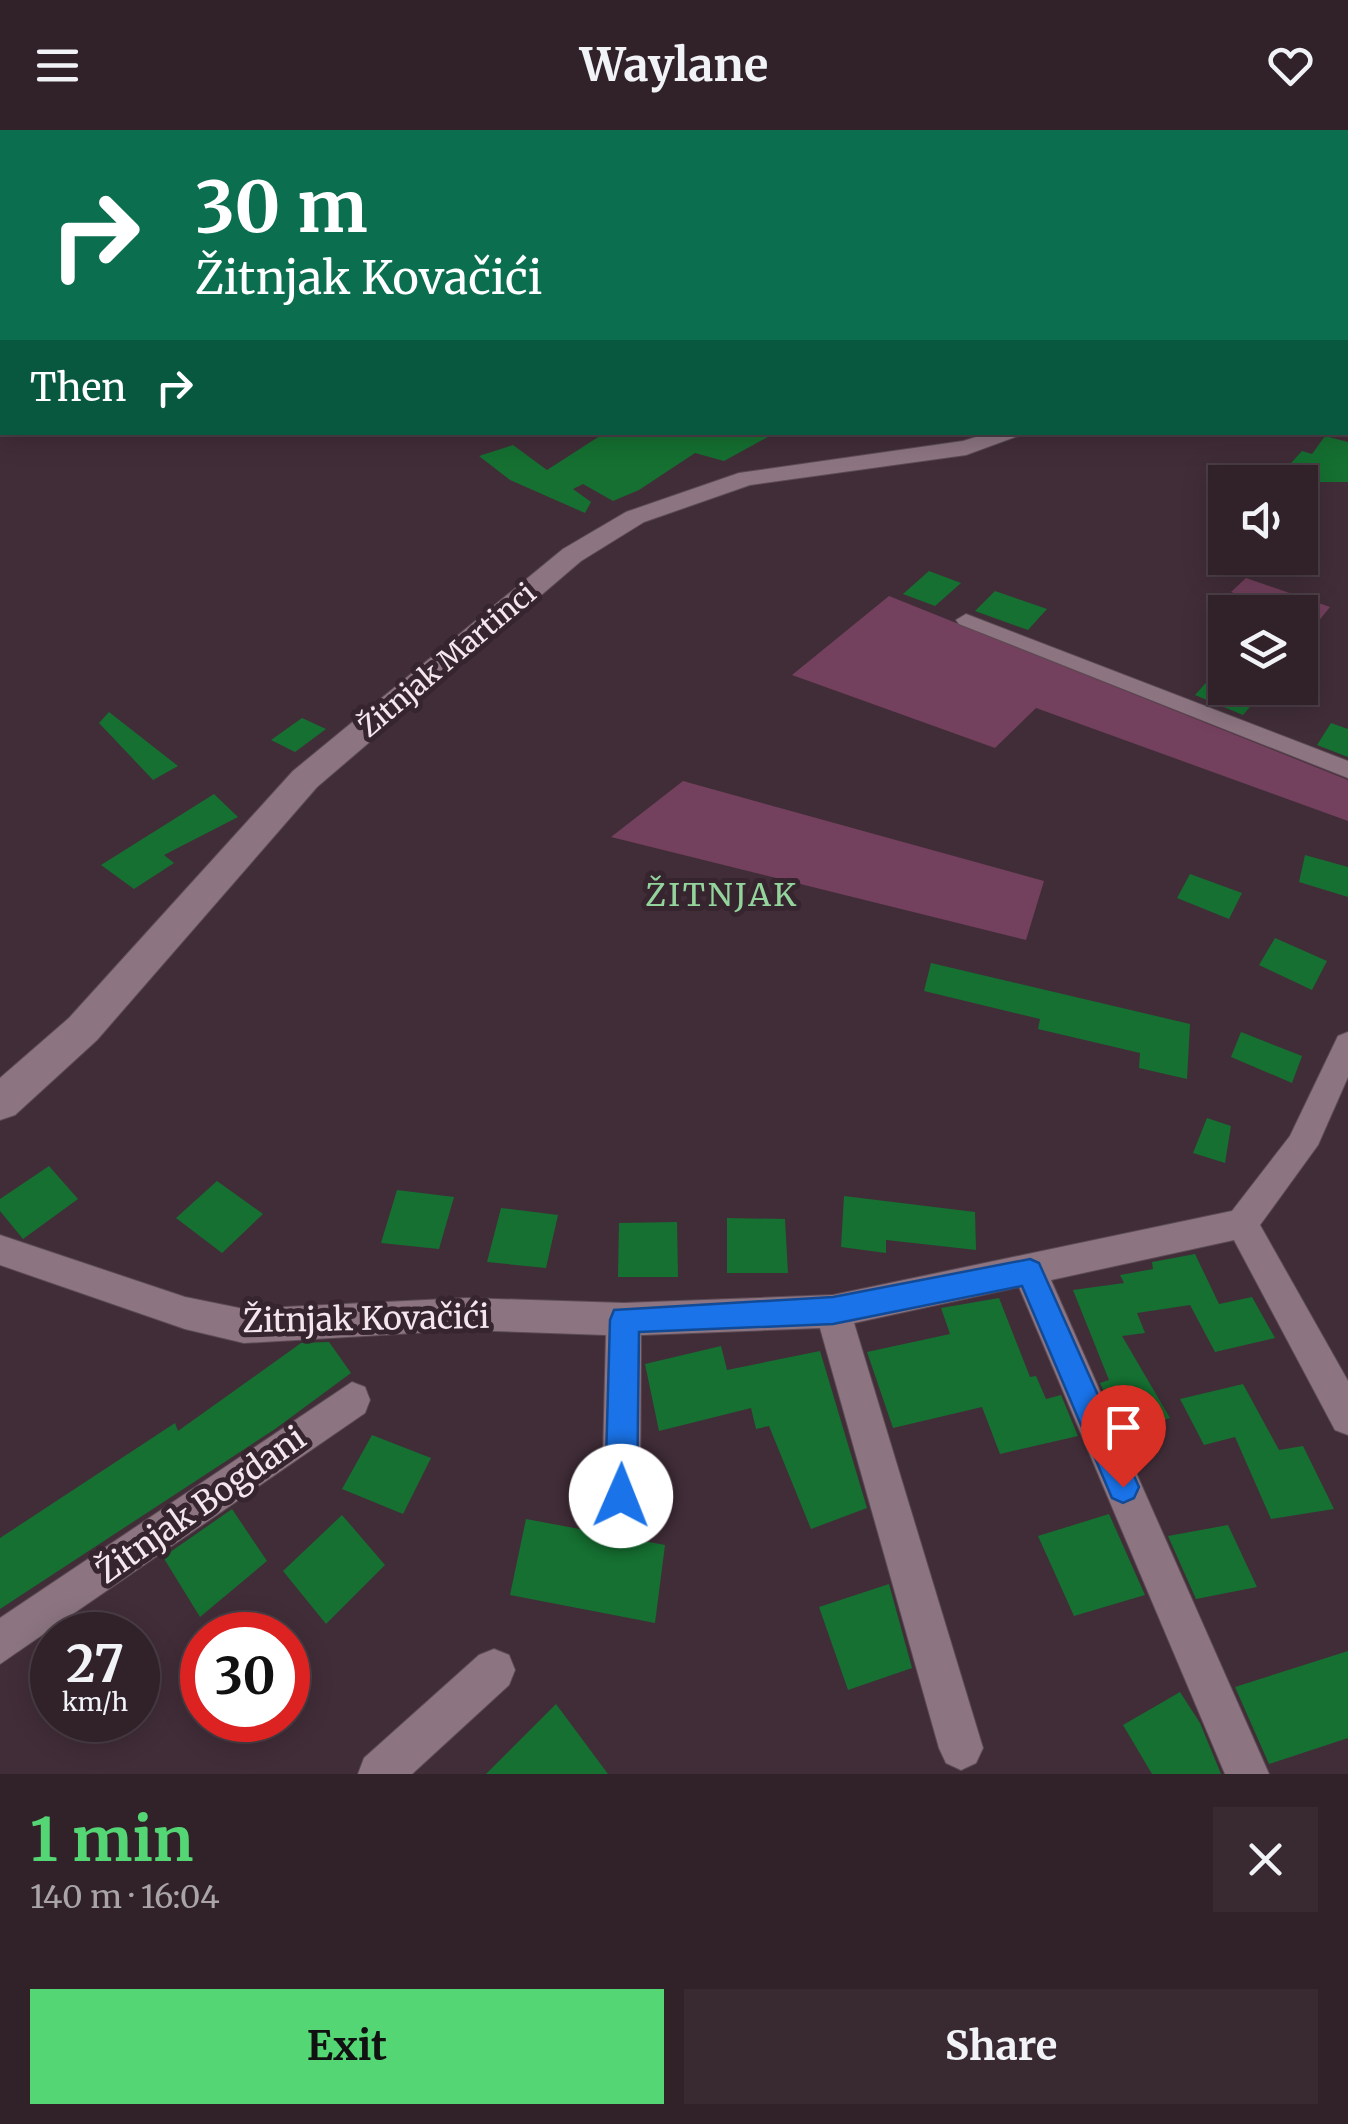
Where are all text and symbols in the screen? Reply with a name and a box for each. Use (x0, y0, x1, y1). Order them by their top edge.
text: Waylane (580, 37, 768, 93)
icon: menu (30, 38, 85, 93)
icon: heart (1263, 38, 1318, 93)
text: 30 m (195, 163, 368, 251)
icon: right (30, 170, 160, 300)
text: Žitnjak Kovačići (195, 250, 542, 306)
icon: right (147, 360, 202, 415)
text: Then (30, 364, 127, 411)
map controls (1208, 465, 1318, 705)
button: sound (1208, 465, 1318, 575)
street label: Žitnjak Martinci (351, 575, 543, 745)
button: layers (1208, 595, 1318, 705)
district label: ŽITNJAK (645, 875, 799, 915)
street label: Žitnjak Kovačići (242, 1297, 490, 1341)
pin (1081, 1385, 1166, 1488)
icon: arrive (1096, 1400, 1151, 1455)
street label: Žitnjak Bogdani (89, 1418, 313, 1592)
position arrow (569, 1444, 673, 1548)
speed limit sign: 30 (180, 1612, 310, 1742)
text: 27 (66, 1633, 124, 1696)
text: km/h (62, 1686, 128, 1718)
text: 1 min (30, 1802, 193, 1877)
button: close (1213, 1807, 1318, 1912)
text: 140 m · 16:04 (30, 1877, 220, 1917)
button: Exit (30, 1989, 664, 2104)
button: Share (684, 1989, 1318, 2104)

